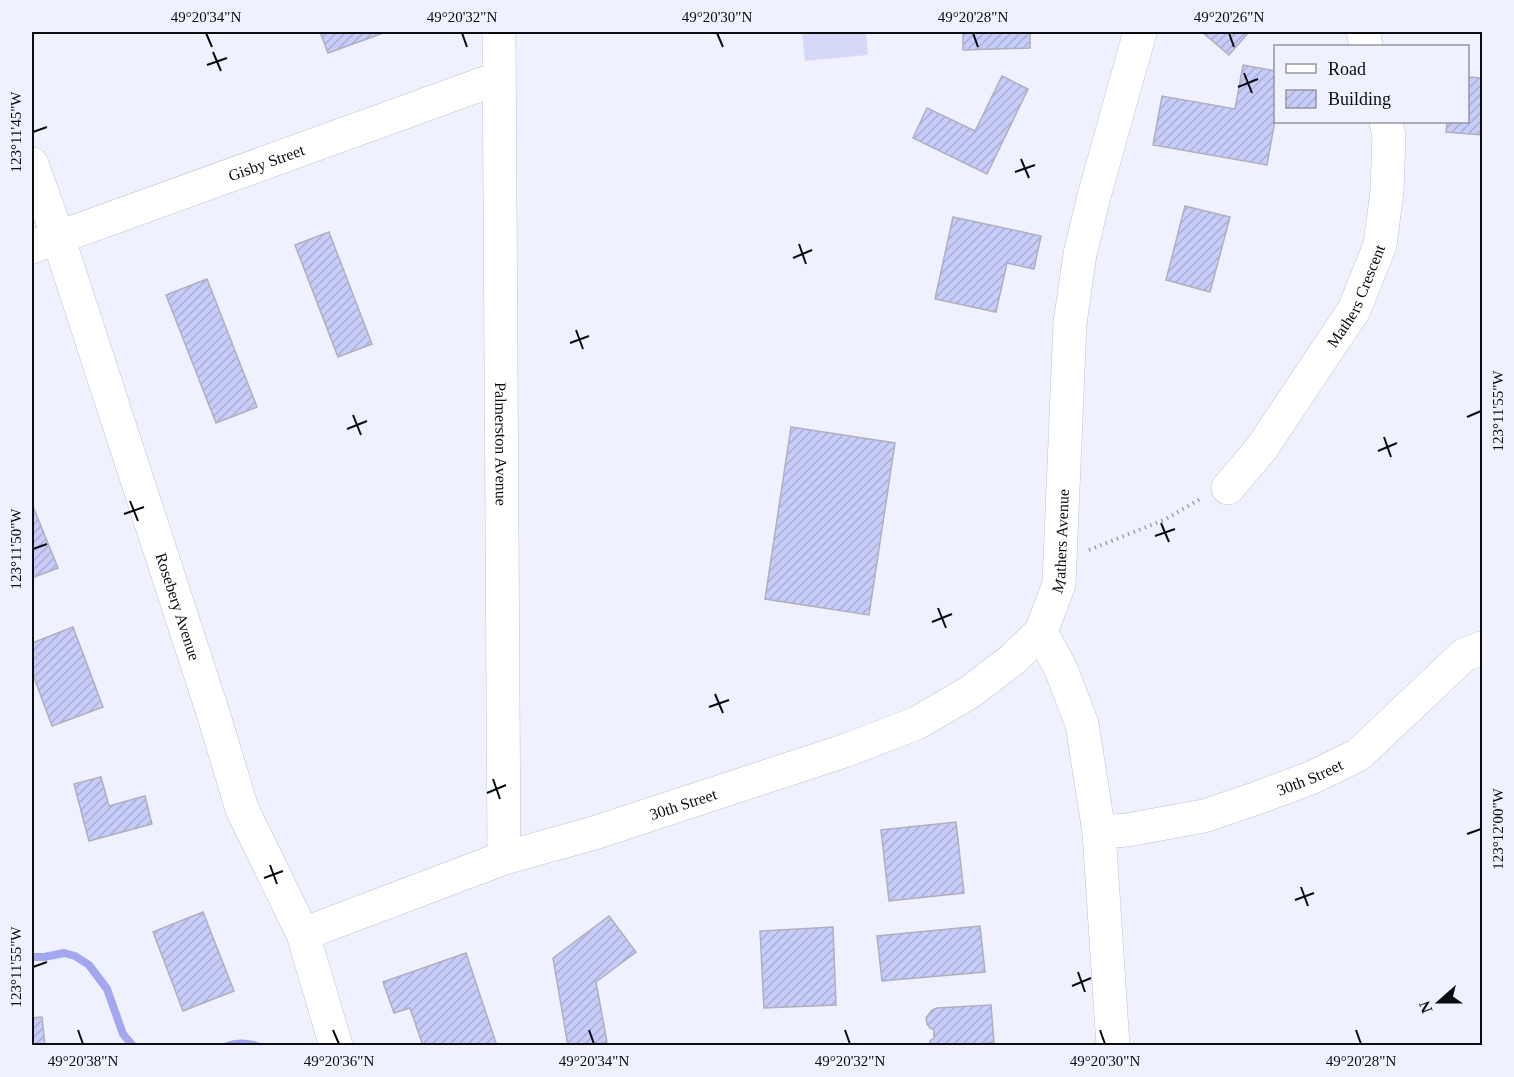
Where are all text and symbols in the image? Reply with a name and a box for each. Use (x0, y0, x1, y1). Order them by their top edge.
text: 49°20'34"N (171, 9, 241, 25)
text: 49°20'32"N (427, 9, 497, 25)
text: 49°20'30"N (682, 9, 752, 25)
text: 49°20'28"N (938, 9, 1008, 25)
text: 49°20'26"N (1194, 9, 1264, 25)
legend (1274, 45, 1469, 123)
text: Road (1328, 59, 1366, 79)
text: Building (1328, 89, 1391, 109)
text: 123°11'45"W (8, 91, 24, 172)
street label: Gisby Street (226, 141, 307, 184)
street label: Mathers Crescent (1323, 241, 1388, 350)
text: 123°11'55"W (1490, 370, 1506, 451)
street label: Palmerston Avenue (493, 382, 510, 506)
street label: Mathers Avenue (1048, 489, 1071, 595)
text: 123°11'50"W (8, 508, 24, 589)
street label: Rosebery Avenue (153, 550, 204, 662)
street label: 30th Street (1274, 755, 1346, 798)
street label: 30th Street (647, 785, 719, 823)
text: 123°12'00"W (1490, 787, 1506, 870)
text: 123°11'55"W (8, 926, 24, 1007)
north arrow (1409, 972, 1469, 1032)
text: N (1415, 998, 1435, 1016)
text: 49°20'38"N (48, 1053, 118, 1069)
text: 49°20'36"N (304, 1053, 374, 1069)
text: 49°20'34"N (559, 1053, 629, 1069)
text: 49°20'32"N (815, 1053, 885, 1069)
text: 49°20'30"N (1070, 1053, 1140, 1069)
text: 49°20'28"N (1326, 1053, 1396, 1069)

